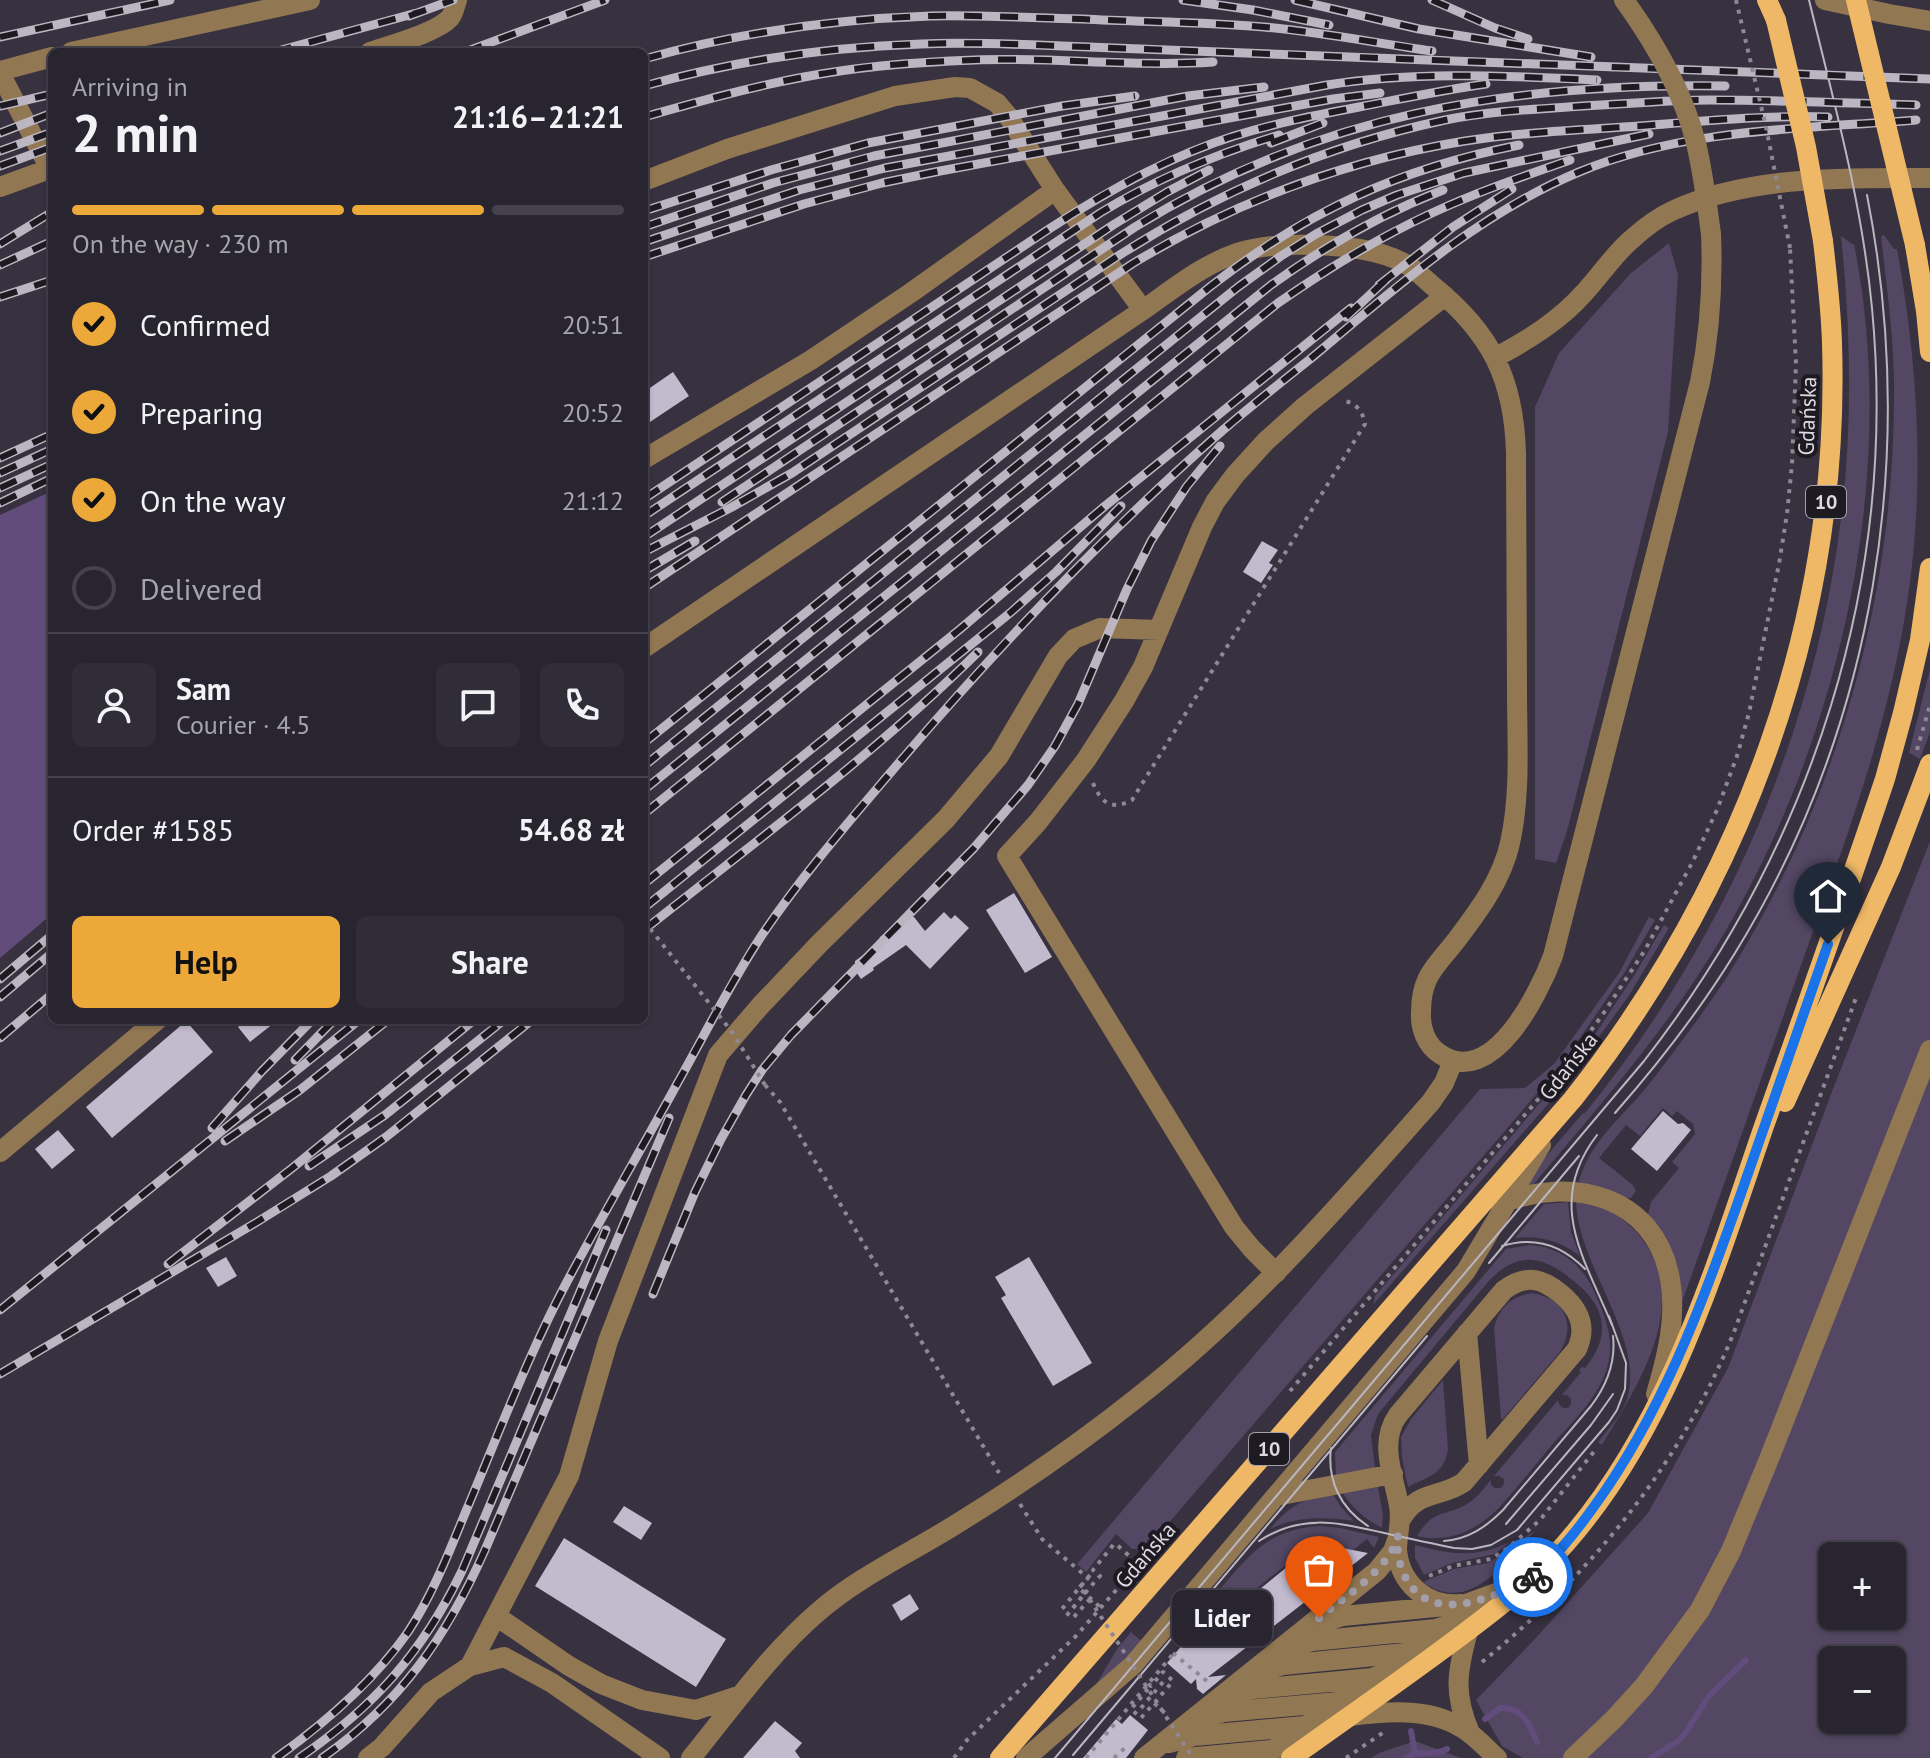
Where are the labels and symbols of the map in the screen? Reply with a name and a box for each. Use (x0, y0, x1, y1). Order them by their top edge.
street label: Gdańska (1792, 376, 1822, 456)
road number: 10 (1806, 486, 1846, 518)
pin (1794, 862, 1862, 944)
street label: Gdańska (1533, 1026, 1603, 1106)
road number: 10 (1249, 1433, 1289, 1465)
street label: Gdańska (1109, 1516, 1181, 1594)
pin (1285, 1536, 1353, 1618)
courier (1493, 1537, 1573, 1617)
callout: Lider (1171, 1590, 1271, 1646)

